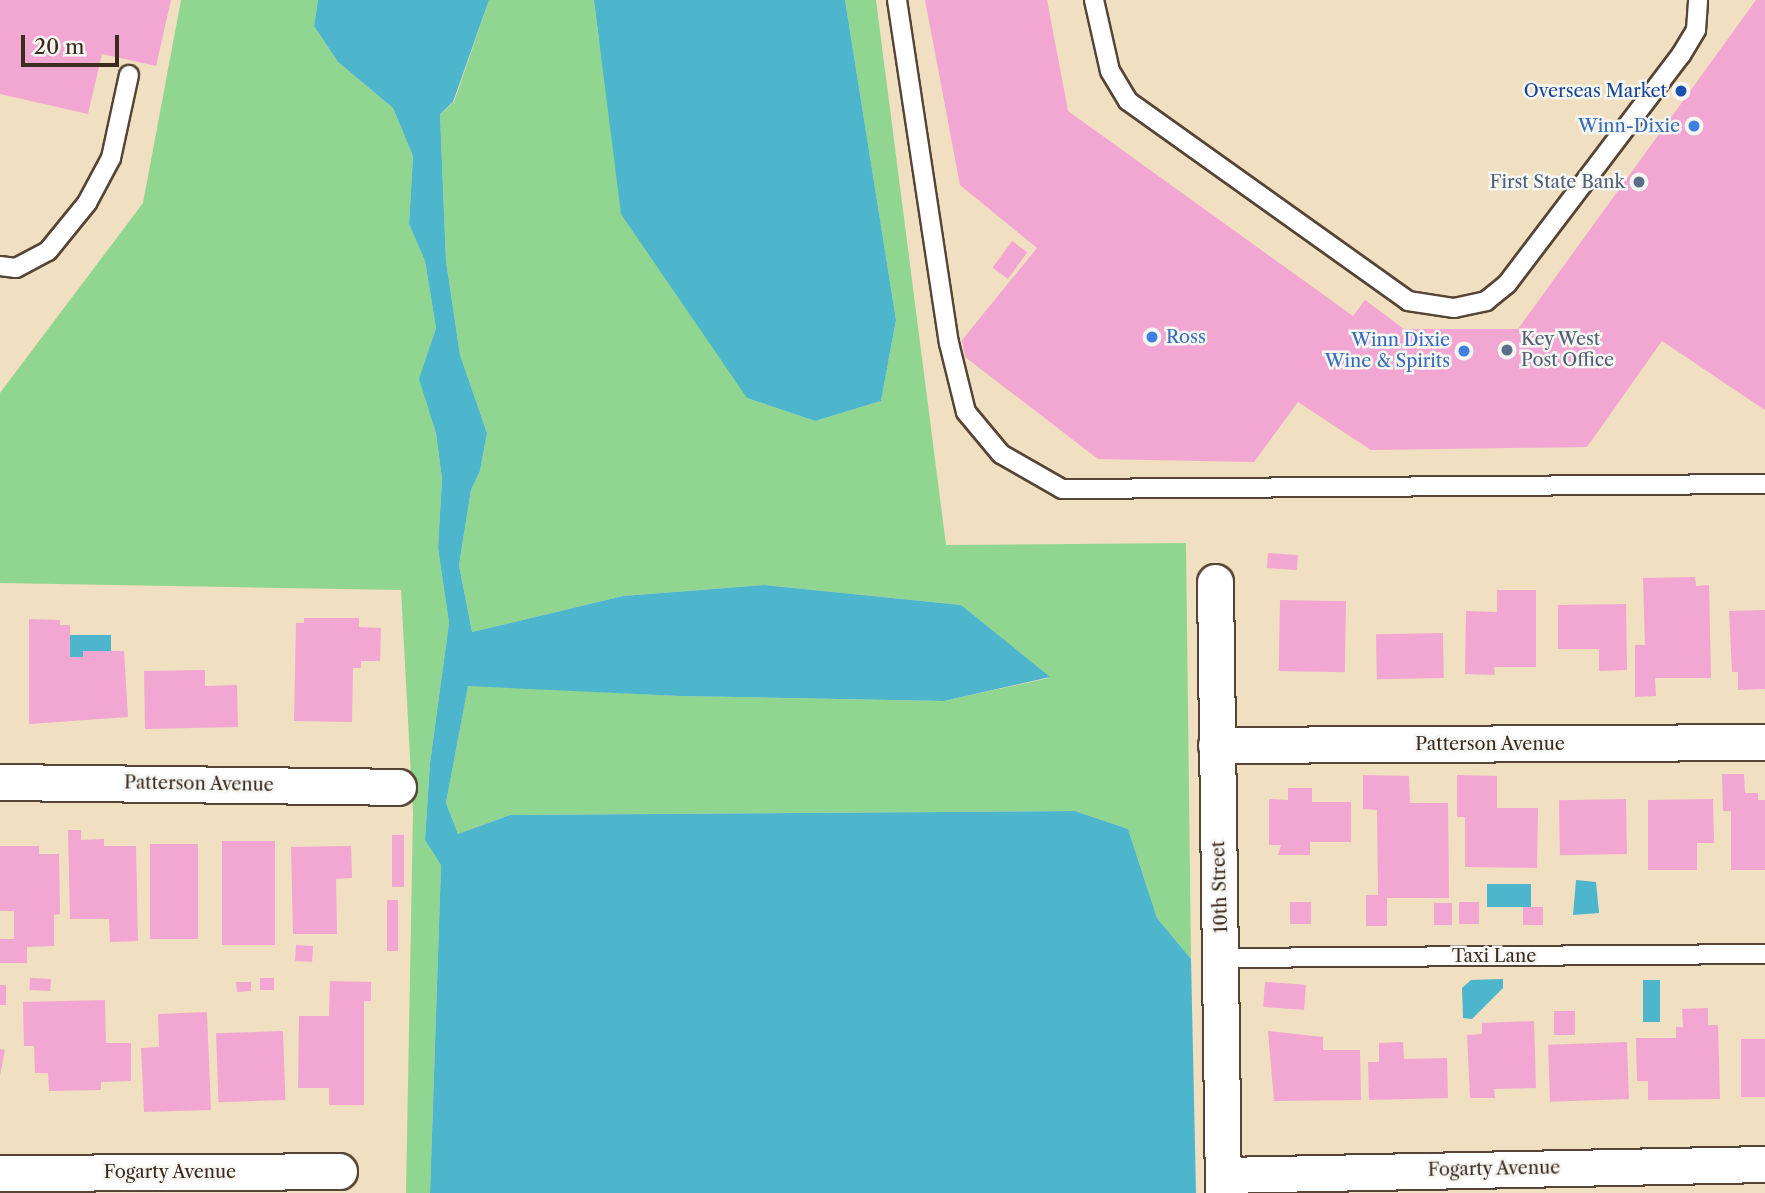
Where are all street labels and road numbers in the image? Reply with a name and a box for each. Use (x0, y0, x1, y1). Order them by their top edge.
street label: Patterson Avenue (1415, 733, 1565, 755)
street label: Patterson Avenue (124, 772, 274, 796)
street label: 10th Street (1208, 840, 1232, 934)
street label: Taxi Lane (1452, 945, 1536, 967)
street label: Fogarty Avenue (1427, 1157, 1561, 1181)
street label: Fogarty Avenue (103, 1161, 237, 1183)

